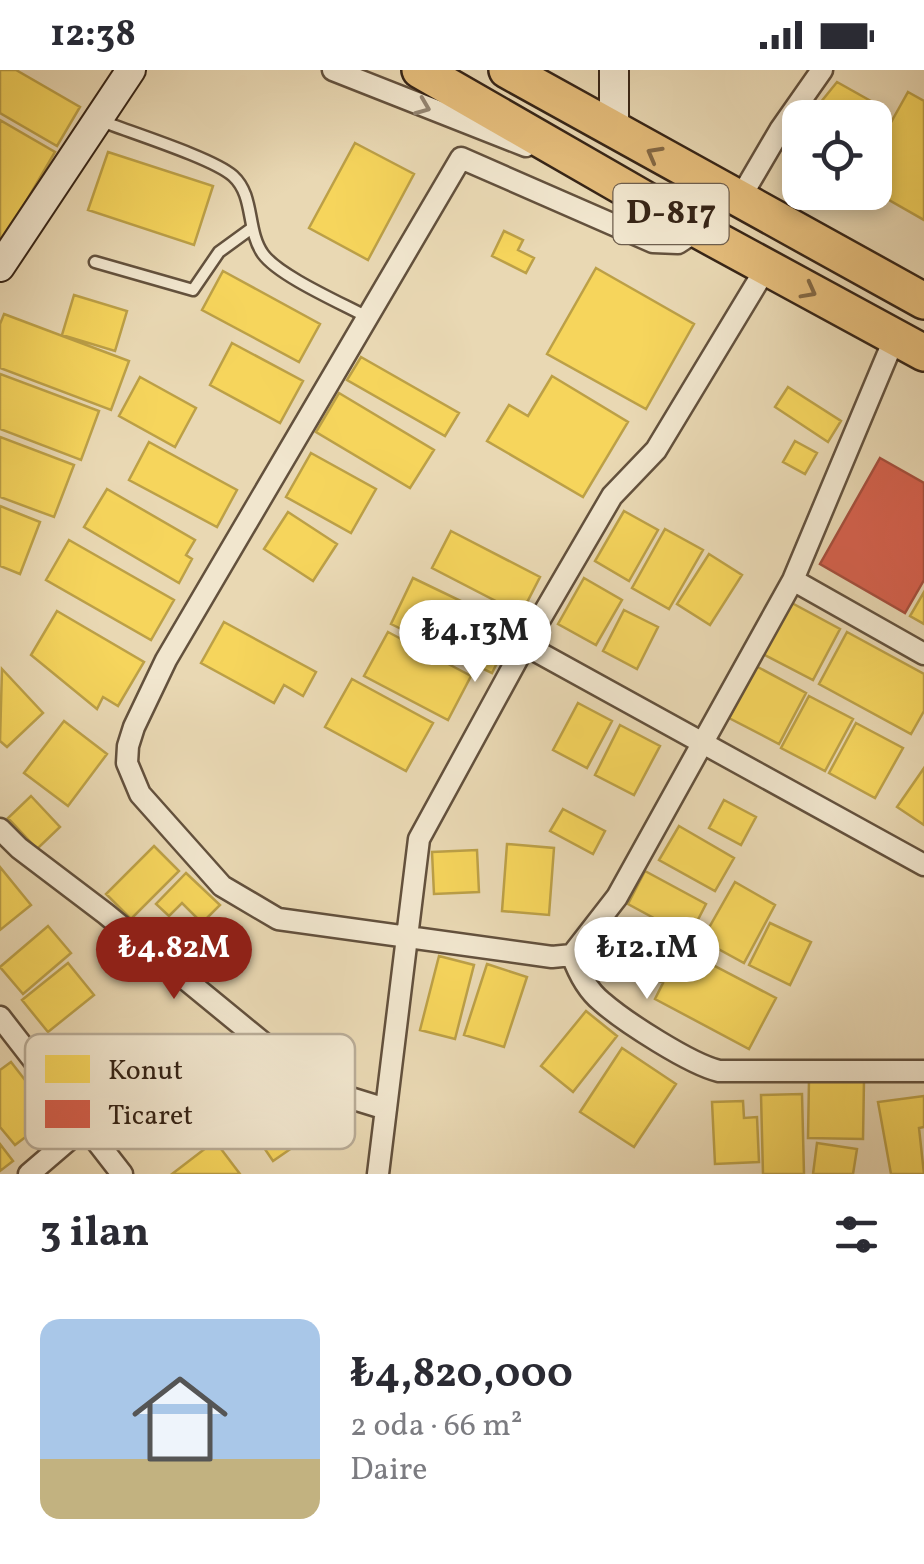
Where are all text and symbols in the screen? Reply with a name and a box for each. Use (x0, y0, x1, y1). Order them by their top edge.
text: 12:38 (50, 9, 136, 62)
one-way arrow (413, 95, 431, 115)
map controls (782, 100, 892, 210)
button: locate (782, 100, 892, 210)
one-way arrow (647, 146, 665, 166)
road number: D-817 (614, 184, 728, 244)
one-way arrow (799, 279, 817, 298)
pin: ₺4.13M (394, 600, 556, 685)
text: ₺4.13M (421, 610, 529, 654)
pin: ₺4.82M (93, 917, 255, 1002)
pin: ₺12.1M (566, 917, 728, 1002)
text: ₺4.82M (118, 927, 230, 971)
text: ₺12.1M (596, 927, 698, 971)
legend (25, 1034, 355, 1149)
text: Konut (108, 1052, 183, 1091)
text: Ticaret (108, 1097, 193, 1136)
text: 3 ilan (40, 1205, 150, 1264)
icon: filters (829, 1207, 884, 1262)
text: ₺4,820,000 (350, 1346, 573, 1405)
icon: home (120, 1359, 240, 1479)
text: 2 oda · 66 m² (350, 1405, 523, 1449)
text: Daire (350, 1449, 428, 1493)

